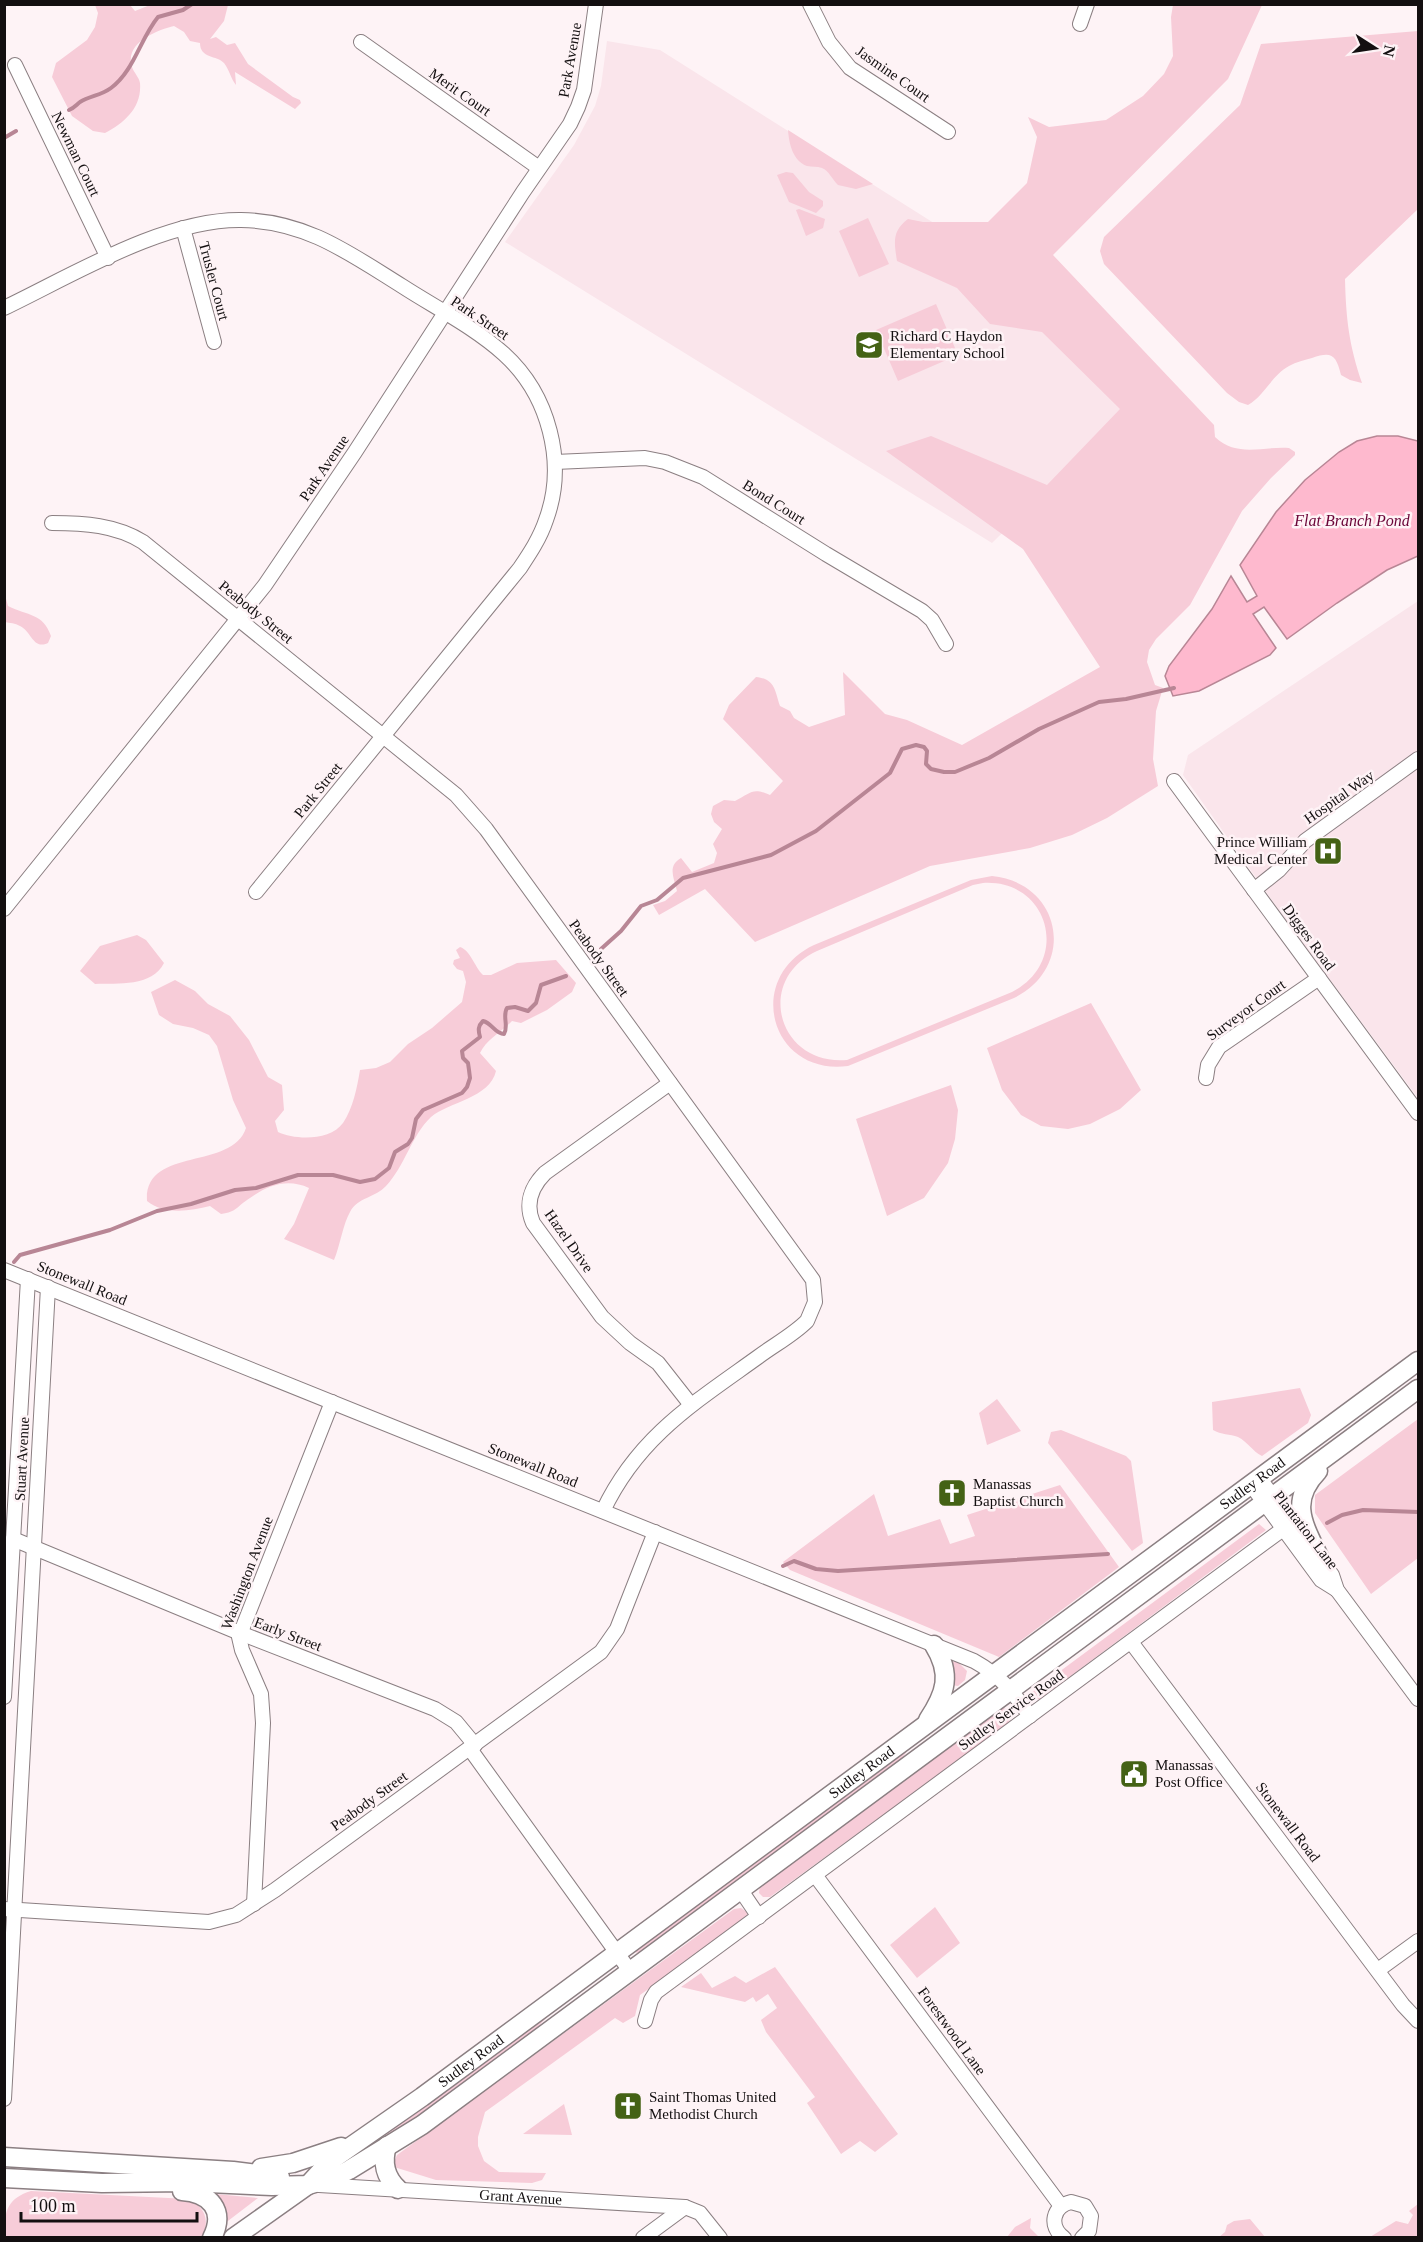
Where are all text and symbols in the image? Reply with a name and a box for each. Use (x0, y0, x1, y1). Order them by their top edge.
north arrow (1345, 18, 1405, 78)
street label: Park Avenue (556, 21, 585, 99)
street label: Jasmine Court (853, 43, 934, 106)
text: N (1380, 44, 1399, 59)
street label: Merit Court (426, 65, 494, 119)
street label: Newman Court (49, 109, 104, 200)
street label: Trusler Court (196, 240, 232, 323)
street label: Park Street (448, 293, 513, 344)
place label: Richard C Haydon Elementary School (890, 328, 1005, 361)
school or university icon: Richard C Haydon Elementary School (853, 329, 885, 361)
street label: Park Avenue (296, 432, 352, 504)
street label: Bond Court (740, 477, 809, 528)
water label: Flat Branch Pond (1293, 512, 1411, 529)
street label: Peabody Street (216, 577, 297, 647)
street label: Park Street (291, 759, 346, 821)
street label: Hospital Way (1301, 767, 1377, 827)
place label: Prince William Medical Center (1214, 834, 1307, 867)
hospital icon: Prince William Medical Center (1312, 835, 1344, 867)
street label: Digges Road (1280, 901, 1339, 974)
street label: Peabody Street (566, 917, 633, 1000)
street label: Surveyor Court (1204, 976, 1289, 1044)
street label: Hazel Drive (542, 1207, 597, 1276)
street label: Stonewall Road (35, 1258, 130, 1308)
street label: Stuart Avenue (12, 1416, 32, 1502)
street label: Stonewall Road (486, 1440, 581, 1490)
street label: Sudley Road (1217, 1454, 1289, 1513)
place label: Manassas Baptist Church (973, 1476, 1064, 1509)
church icon: Manassas Baptist Church (936, 1477, 968, 1509)
street label: Plantation Lane (1271, 1488, 1342, 1572)
street label: Washington Avenue (218, 1514, 276, 1632)
street label: Early Street (252, 1614, 325, 1655)
street label: Sudley Service Road (955, 1666, 1067, 1753)
street label: Sudley Road (826, 1743, 898, 1802)
place label: Manassas Post Office (1155, 1757, 1223, 1790)
public building icon: Manassas Post Office (1118, 1758, 1150, 1790)
street label: Peabody Street (328, 1767, 411, 1834)
street label: Stonewall Road (1253, 1779, 1323, 1865)
street label: Forestwood Lane (915, 1984, 989, 2078)
street label: Sudley Road (435, 2031, 507, 2090)
place label: Saint Thomas United Methodist Church (649, 2089, 777, 2122)
church icon: Saint Thomas United Methodist Church (612, 2090, 644, 2122)
scale bar (21, 2185, 196, 2223)
street label: Grant Avenue (479, 2187, 563, 2208)
text: 100 m (30, 2196, 76, 2216)

